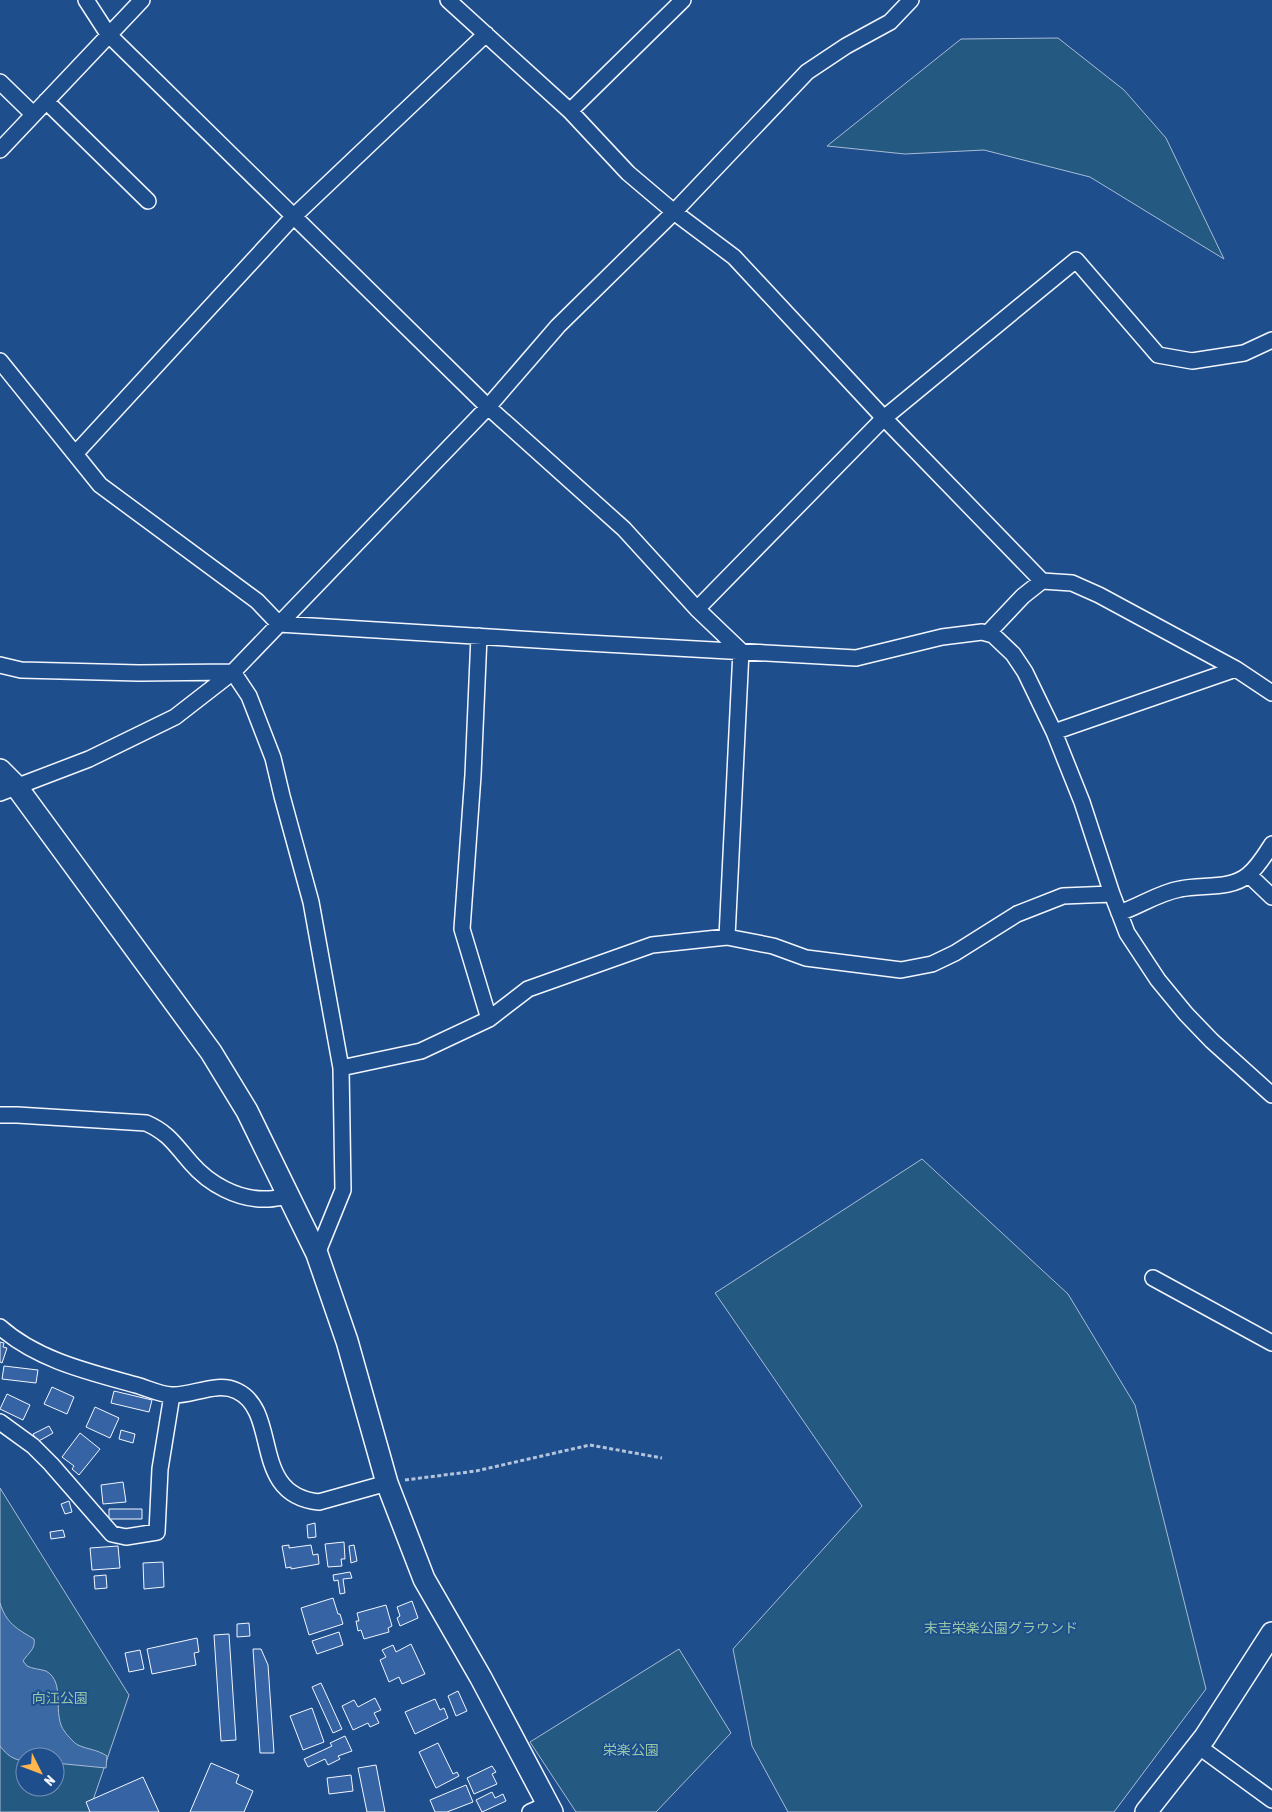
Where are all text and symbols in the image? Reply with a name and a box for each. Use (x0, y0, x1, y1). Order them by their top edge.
park label: 末吉栄楽公園グラウンド (924, 1620, 1078, 1636)
park label: 向江公園 (32, 1690, 88, 1706)
park label: 栄楽公園 (603, 1742, 659, 1758)
north arrow (15, 1747, 65, 1797)
text: N (41, 1772, 58, 1789)

